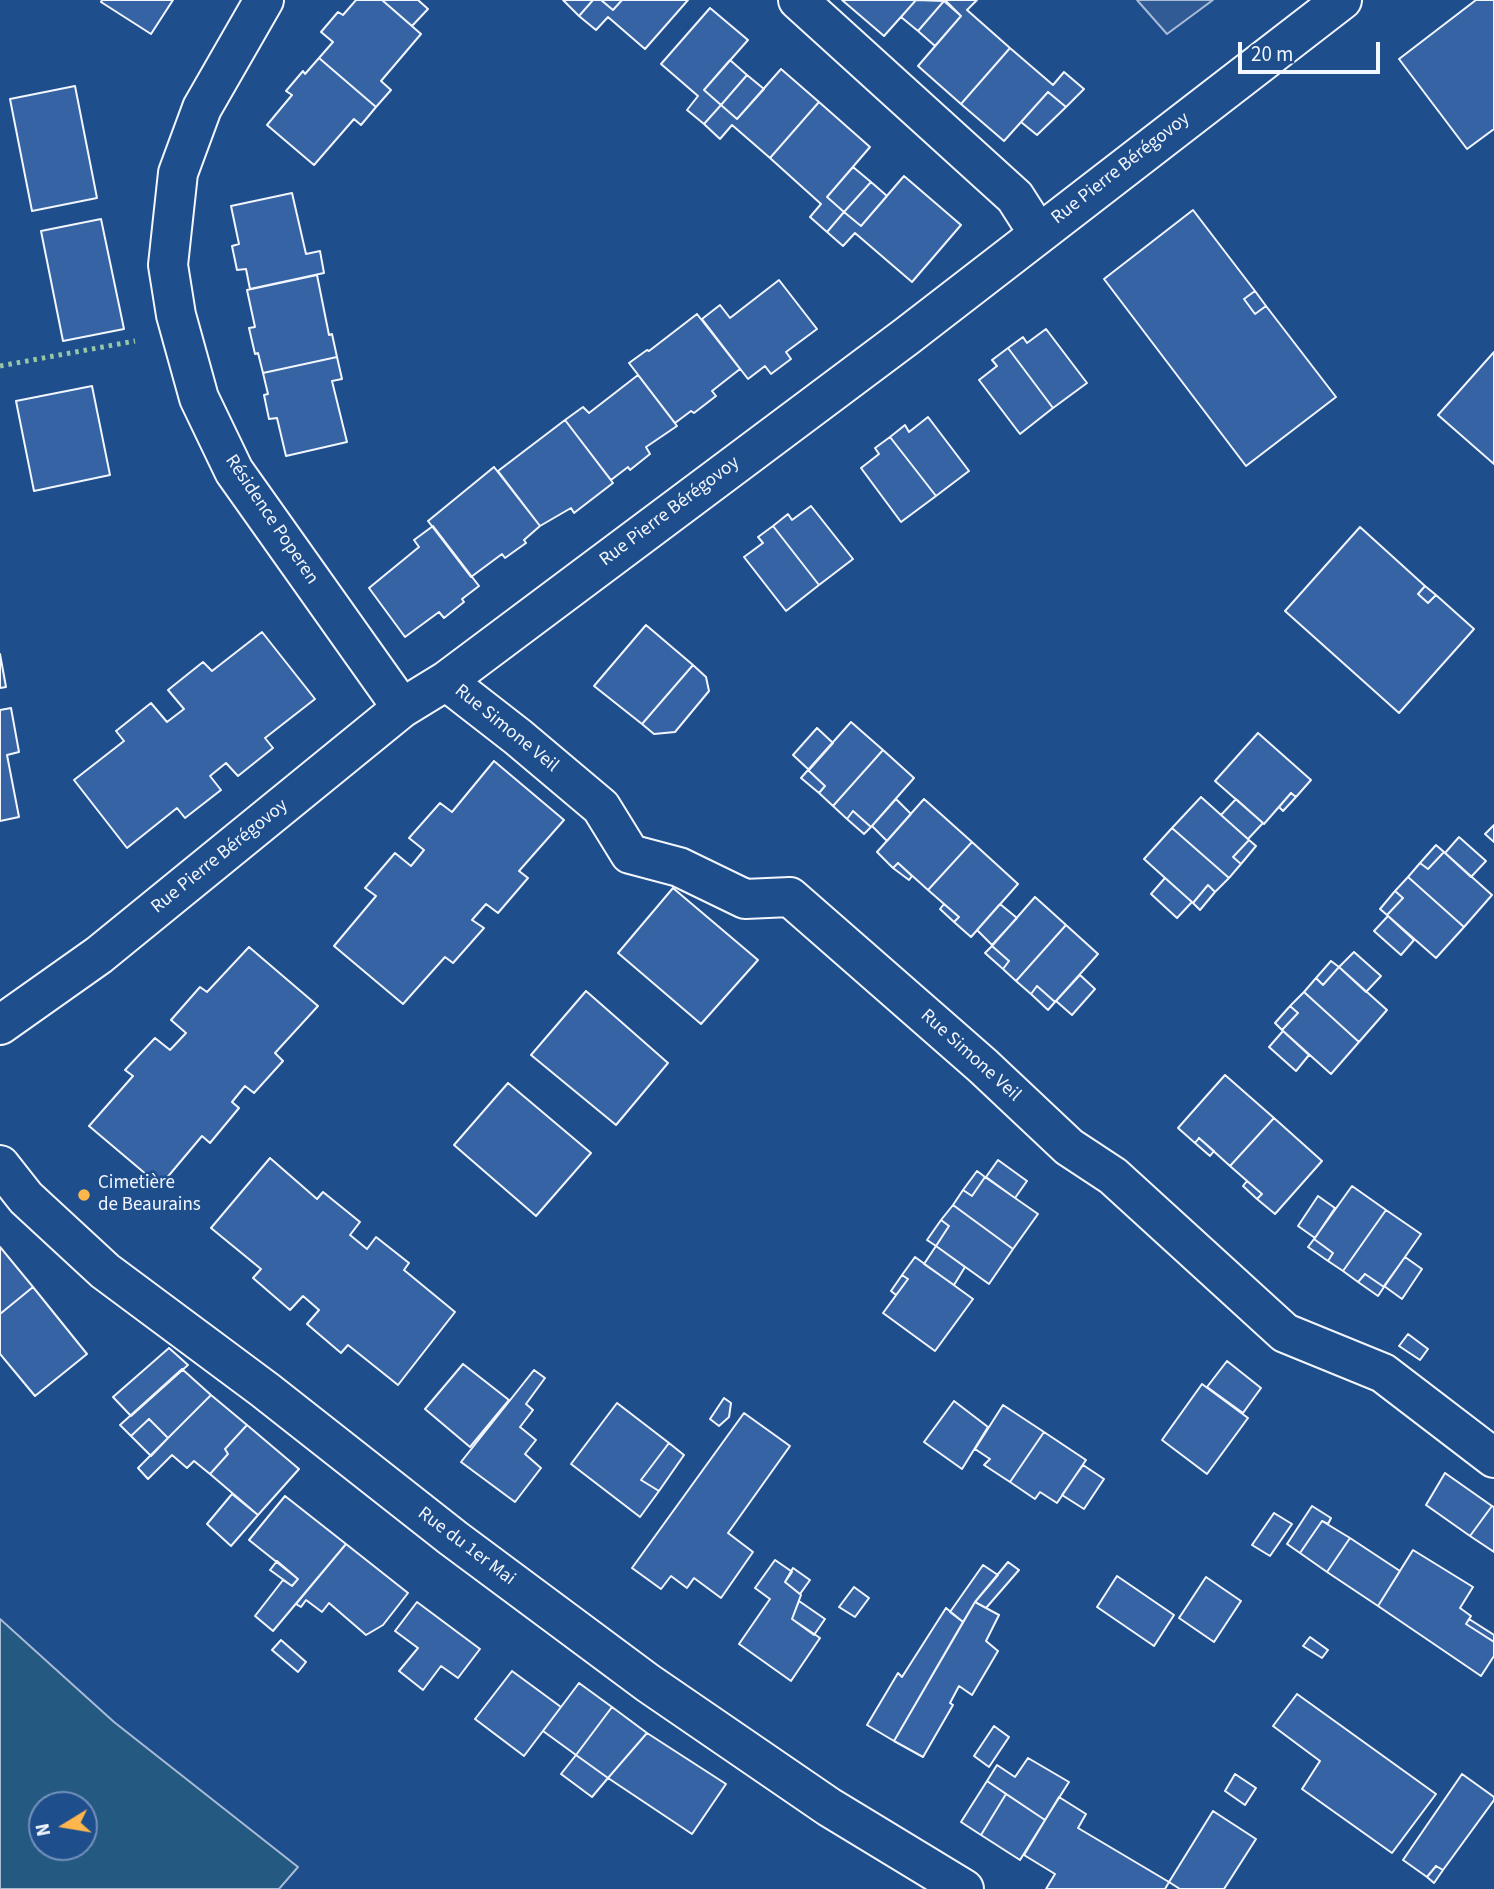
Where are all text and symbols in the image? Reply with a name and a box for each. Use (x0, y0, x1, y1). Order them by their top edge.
scale bar (1242, 28, 1384, 72)
text: 20 m (1251, 39, 1293, 69)
street label: Rue Pierre Bérégovoy (1047, 108, 1195, 230)
street label: Résidence Poperen (219, 451, 323, 589)
street label: Rue Pierre Bérégovoy (596, 452, 744, 572)
street label: Rue Simone Veil (449, 680, 563, 778)
street label: Rue Pierre Bérégovoy (147, 795, 293, 919)
street label: Rue Simone Veil (915, 1005, 1025, 1107)
place label: Cimetière de Beaurains (98, 1173, 201, 1217)
marker: Cimetière de Beaurains (76, 1187, 92, 1203)
street label: Rue du 1er Mai (413, 1503, 519, 1591)
north arrow (28, 1791, 98, 1861)
text: N (29, 1821, 58, 1839)

